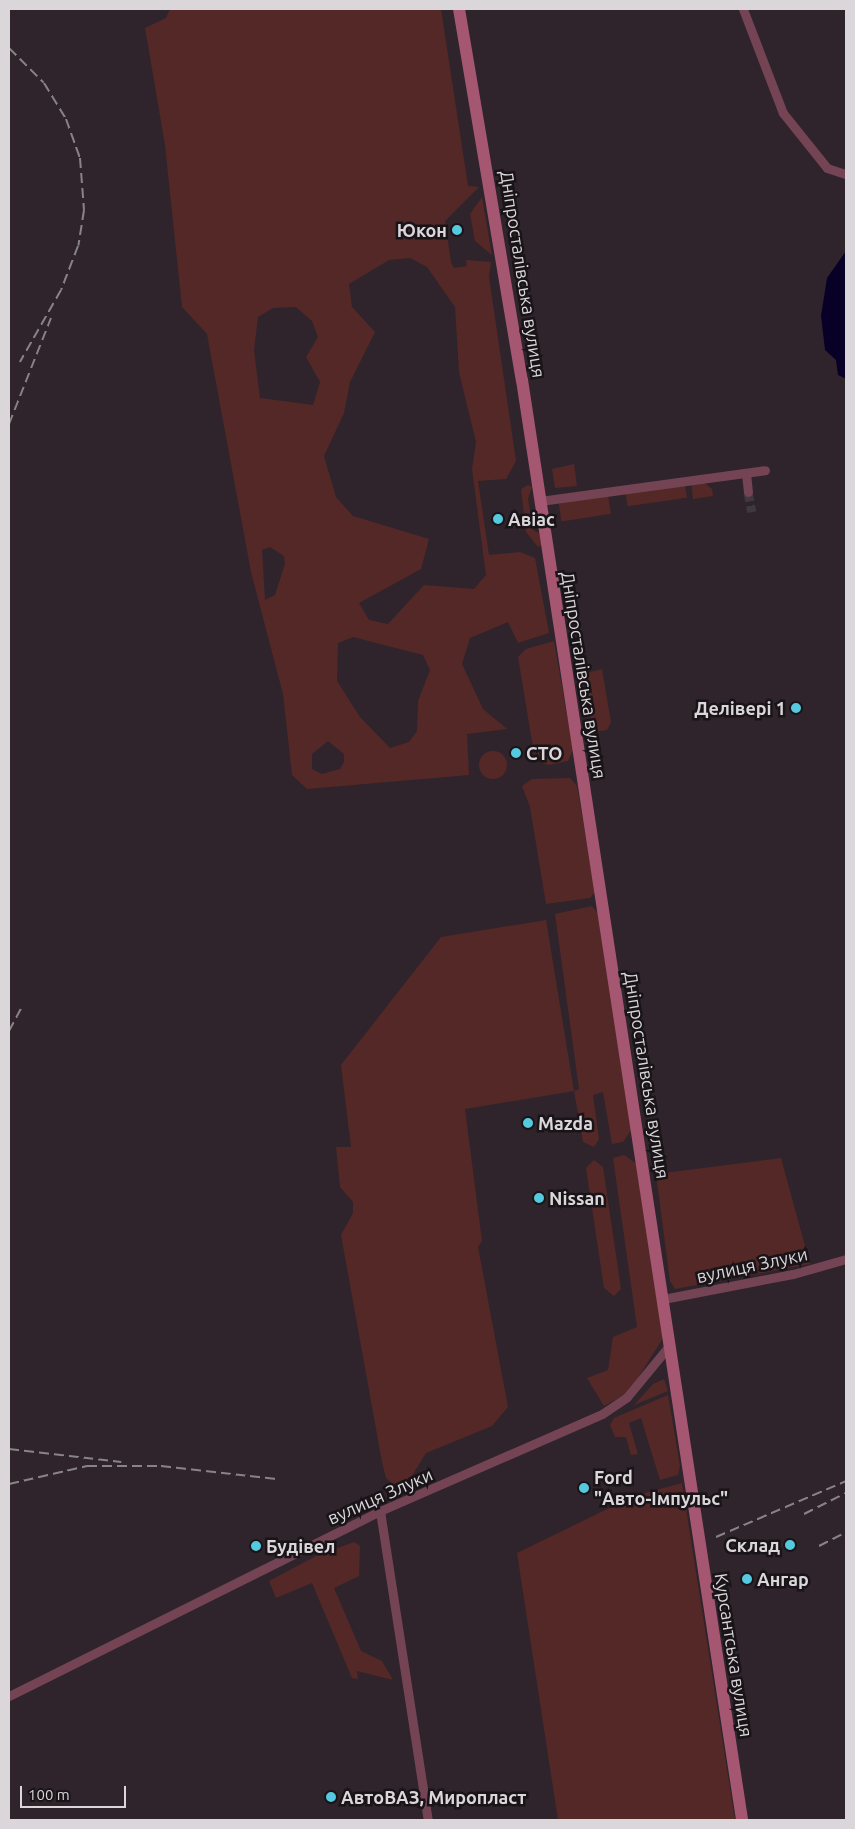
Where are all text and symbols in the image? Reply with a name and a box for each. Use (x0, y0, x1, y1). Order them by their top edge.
street label: Дніпросталівська вулиця (496, 169, 550, 379)
place label: Юкон (397, 219, 447, 241)
marker: Юкон (451, 224, 463, 236)
place label: Авіас (508, 508, 555, 530)
marker: Авіас (492, 513, 504, 525)
street label: Дніпросталівська вулиця (557, 570, 611, 780)
place label: Делівері 1 (694, 697, 786, 719)
marker: Делівері 1 (790, 702, 802, 714)
place label: СТО (526, 742, 562, 764)
marker: СТО (510, 747, 522, 759)
street label: Дніпросталівська вулиця (620, 970, 674, 1180)
place label: Mazda (538, 1112, 593, 1134)
marker: Mazda (522, 1117, 534, 1129)
place label: Nissan (549, 1187, 605, 1209)
marker: Nissan (533, 1192, 545, 1204)
street label: вулиця Злуки (694, 1243, 810, 1287)
street label: вулиця Злуки (324, 1463, 436, 1529)
place label: Ford "Авто-Імпульс" (594, 1467, 727, 1510)
marker: Ford "Авто-Імпульс" (578, 1482, 590, 1494)
place label: Склад (725, 1534, 780, 1556)
place label: Будівел (266, 1535, 335, 1557)
marker: Склад (784, 1539, 796, 1551)
marker: Будівел (250, 1540, 262, 1552)
place label: Ангар (757, 1568, 809, 1590)
street label: Курсантська вулиця (710, 1572, 758, 1738)
marker: Ангар (741, 1573, 753, 1585)
scale bar (22, 1776, 129, 1808)
text: 100 m (28, 1786, 70, 1803)
place label: АвтоВАЗ, Миропласт (341, 1786, 526, 1808)
marker: АвтоВАЗ, Миропласт (325, 1791, 337, 1803)

